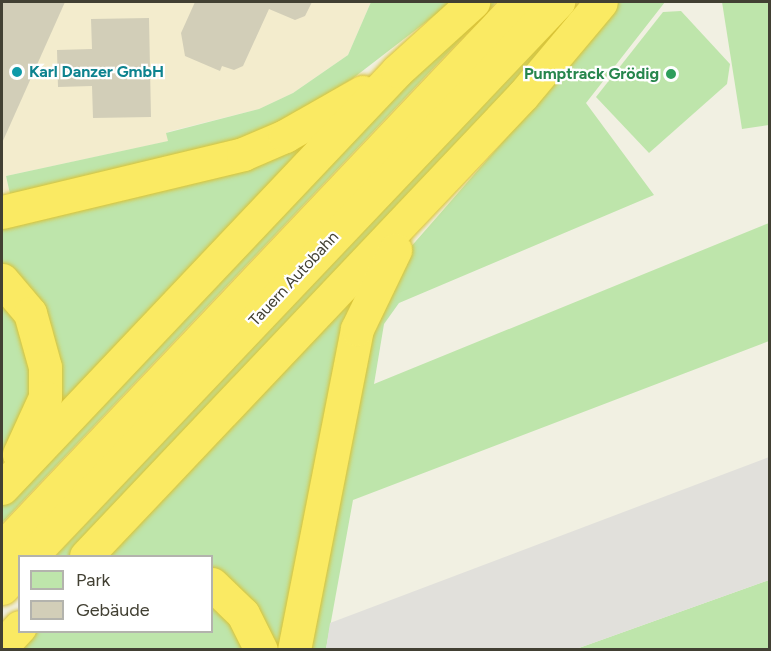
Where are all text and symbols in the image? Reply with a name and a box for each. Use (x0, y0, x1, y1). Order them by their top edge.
place label: Karl Danzer GmbH (29, 62, 164, 82)
place label: Pumptrack Grödig (524, 64, 659, 84)
marker: Karl Danzer GmbH (10, 65, 24, 79)
marker: Pumptrack Grödig (664, 67, 678, 81)
street label: Tauern Autobahn (245, 228, 343, 330)
legend (18, 555, 213, 633)
text: Park (76, 569, 110, 591)
text: Gebäude (76, 599, 150, 621)

